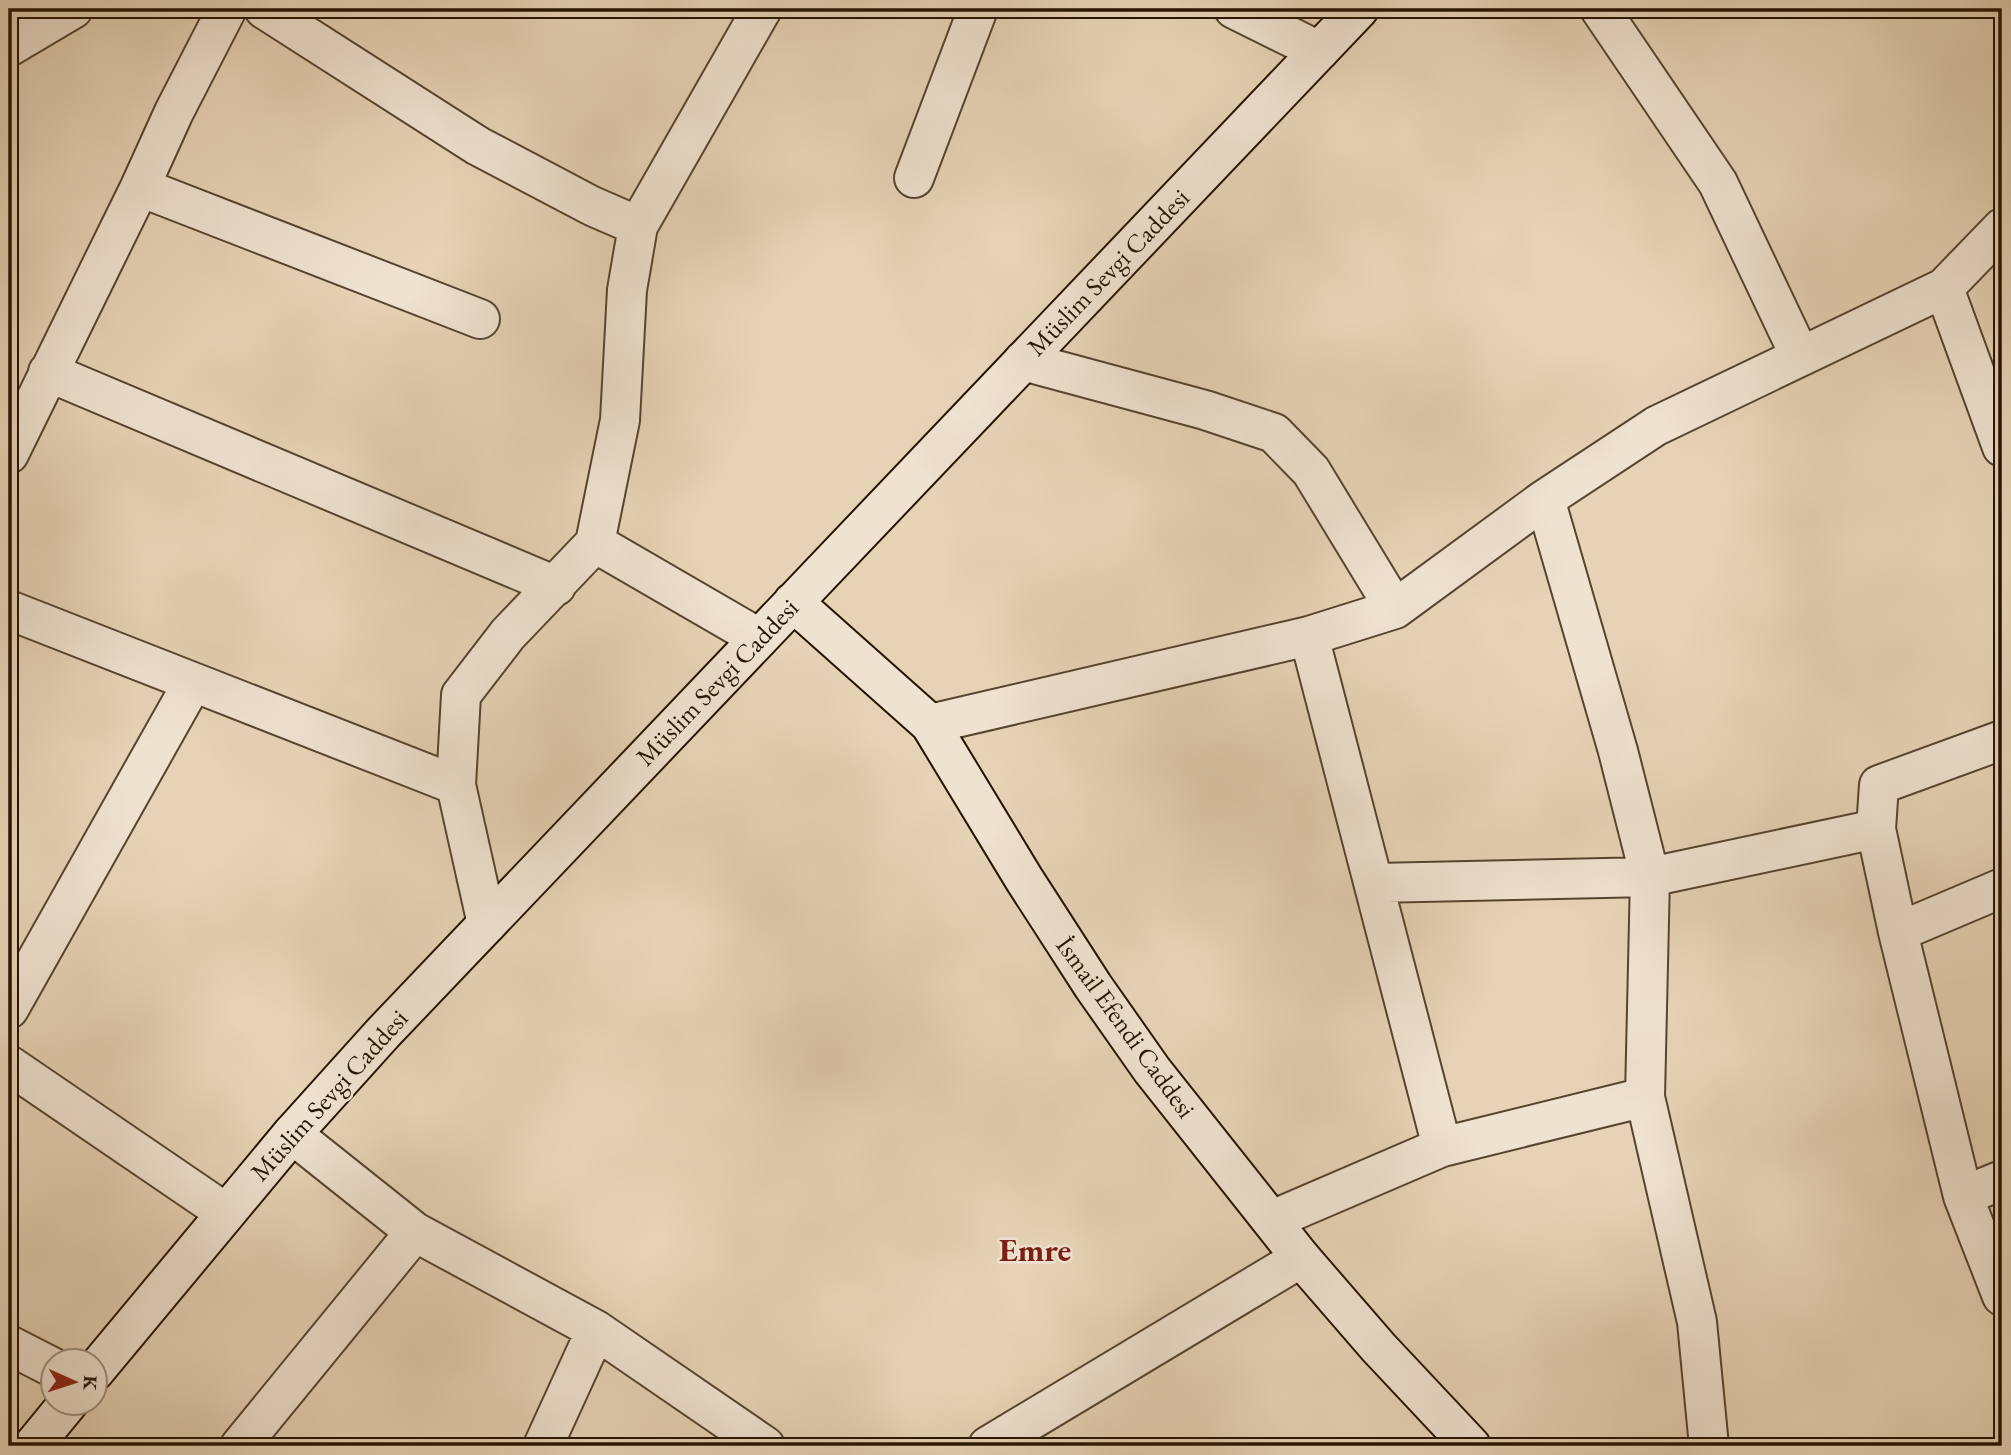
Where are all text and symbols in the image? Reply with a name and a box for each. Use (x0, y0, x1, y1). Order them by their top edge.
street label: Müslim Sevgi Caddesi (1019, 181, 1197, 363)
street label: Müslim Sevgi Caddesi (628, 591, 806, 773)
street label: İsmail Efendi Caddesi (1049, 929, 1203, 1125)
street label: Müslim Sevgi Caddesi (243, 1002, 415, 1188)
district label: Emre (999, 1228, 1071, 1271)
north arrow (38, 1346, 108, 1416)
text: K (78, 1375, 103, 1391)

